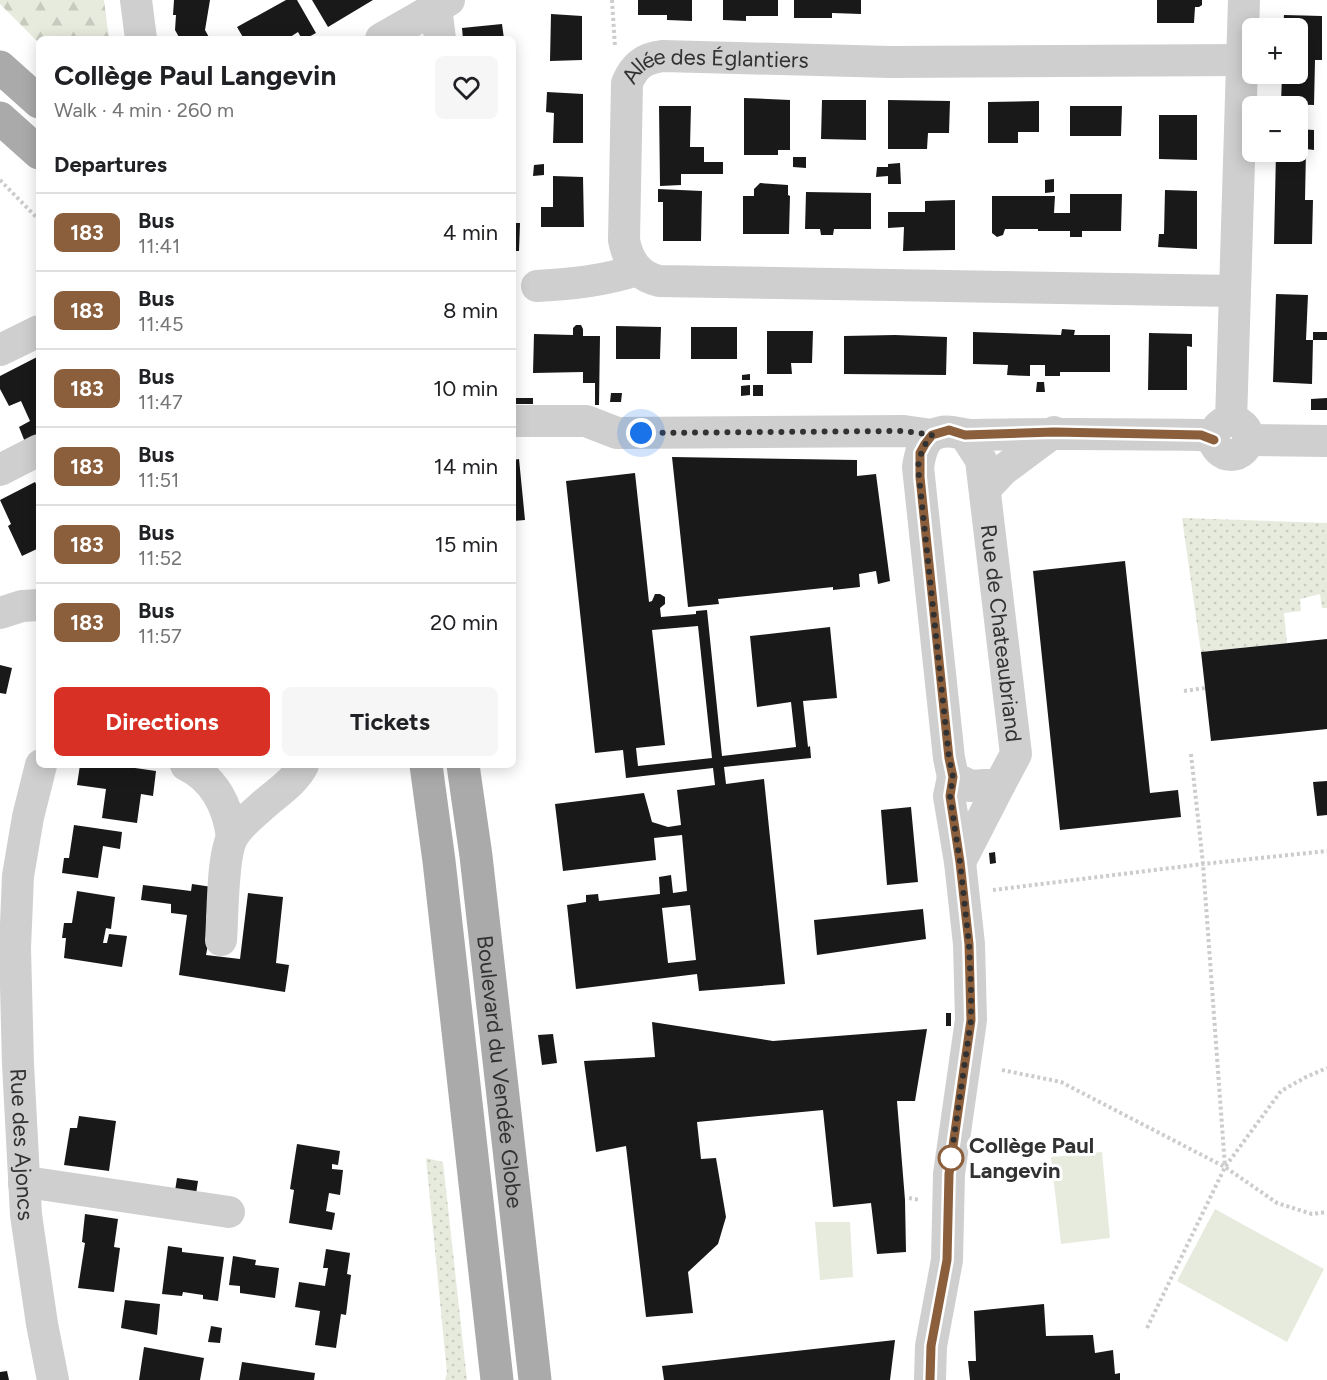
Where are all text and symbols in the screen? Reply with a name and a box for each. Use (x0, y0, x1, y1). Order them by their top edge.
map controls (1242, 18, 1308, 162)
button: + (1242, 18, 1308, 84)
street label: Allée des Églantiers (616, 43, 809, 89)
button: heart (435, 56, 498, 119)
text: Collège Paul Langevin (54, 58, 336, 92)
button: − (1242, 96, 1308, 162)
text: Walk · 4 min · 260 m (54, 98, 234, 122)
text: Departures (54, 151, 167, 178)
text: Bus (138, 207, 174, 234)
text: 4 min (443, 219, 498, 246)
text: 183 (70, 220, 104, 245)
text: 11:41 (138, 234, 180, 258)
text: Bus (138, 285, 174, 312)
text: 8 min (443, 297, 498, 324)
text: 183 (70, 298, 104, 323)
text: 11:45 (138, 312, 184, 336)
text: Bus (138, 363, 174, 390)
text: 10 min (433, 375, 498, 402)
text: 183 (70, 376, 104, 401)
text: 11:47 (138, 390, 183, 414)
your location (626, 418, 656, 448)
text: Bus (138, 441, 174, 468)
text: 14 min (434, 453, 498, 480)
text: 183 (70, 454, 104, 479)
text: 11:51 (138, 468, 179, 492)
text: Bus (138, 519, 174, 546)
street label: Rue de Chateaubriand (975, 523, 1027, 743)
text: 15 min (435, 531, 498, 558)
text: 183 (70, 532, 104, 557)
text: 11:52 (138, 546, 182, 570)
text: Bus (138, 597, 174, 624)
text: 20 min (430, 609, 498, 636)
text: 183 (70, 610, 104, 635)
text: 11:57 (138, 624, 182, 648)
button: Directions (54, 687, 270, 756)
button: Tickets (282, 687, 498, 756)
street label: Boulevard du Vendée Globe (471, 934, 529, 1210)
street label: Rue des Ajoncs (4, 1068, 40, 1222)
place label: Collège Paul Langevin (969, 1132, 1094, 1184)
marker: Collège Paul Langevin (938, 1145, 964, 1171)

